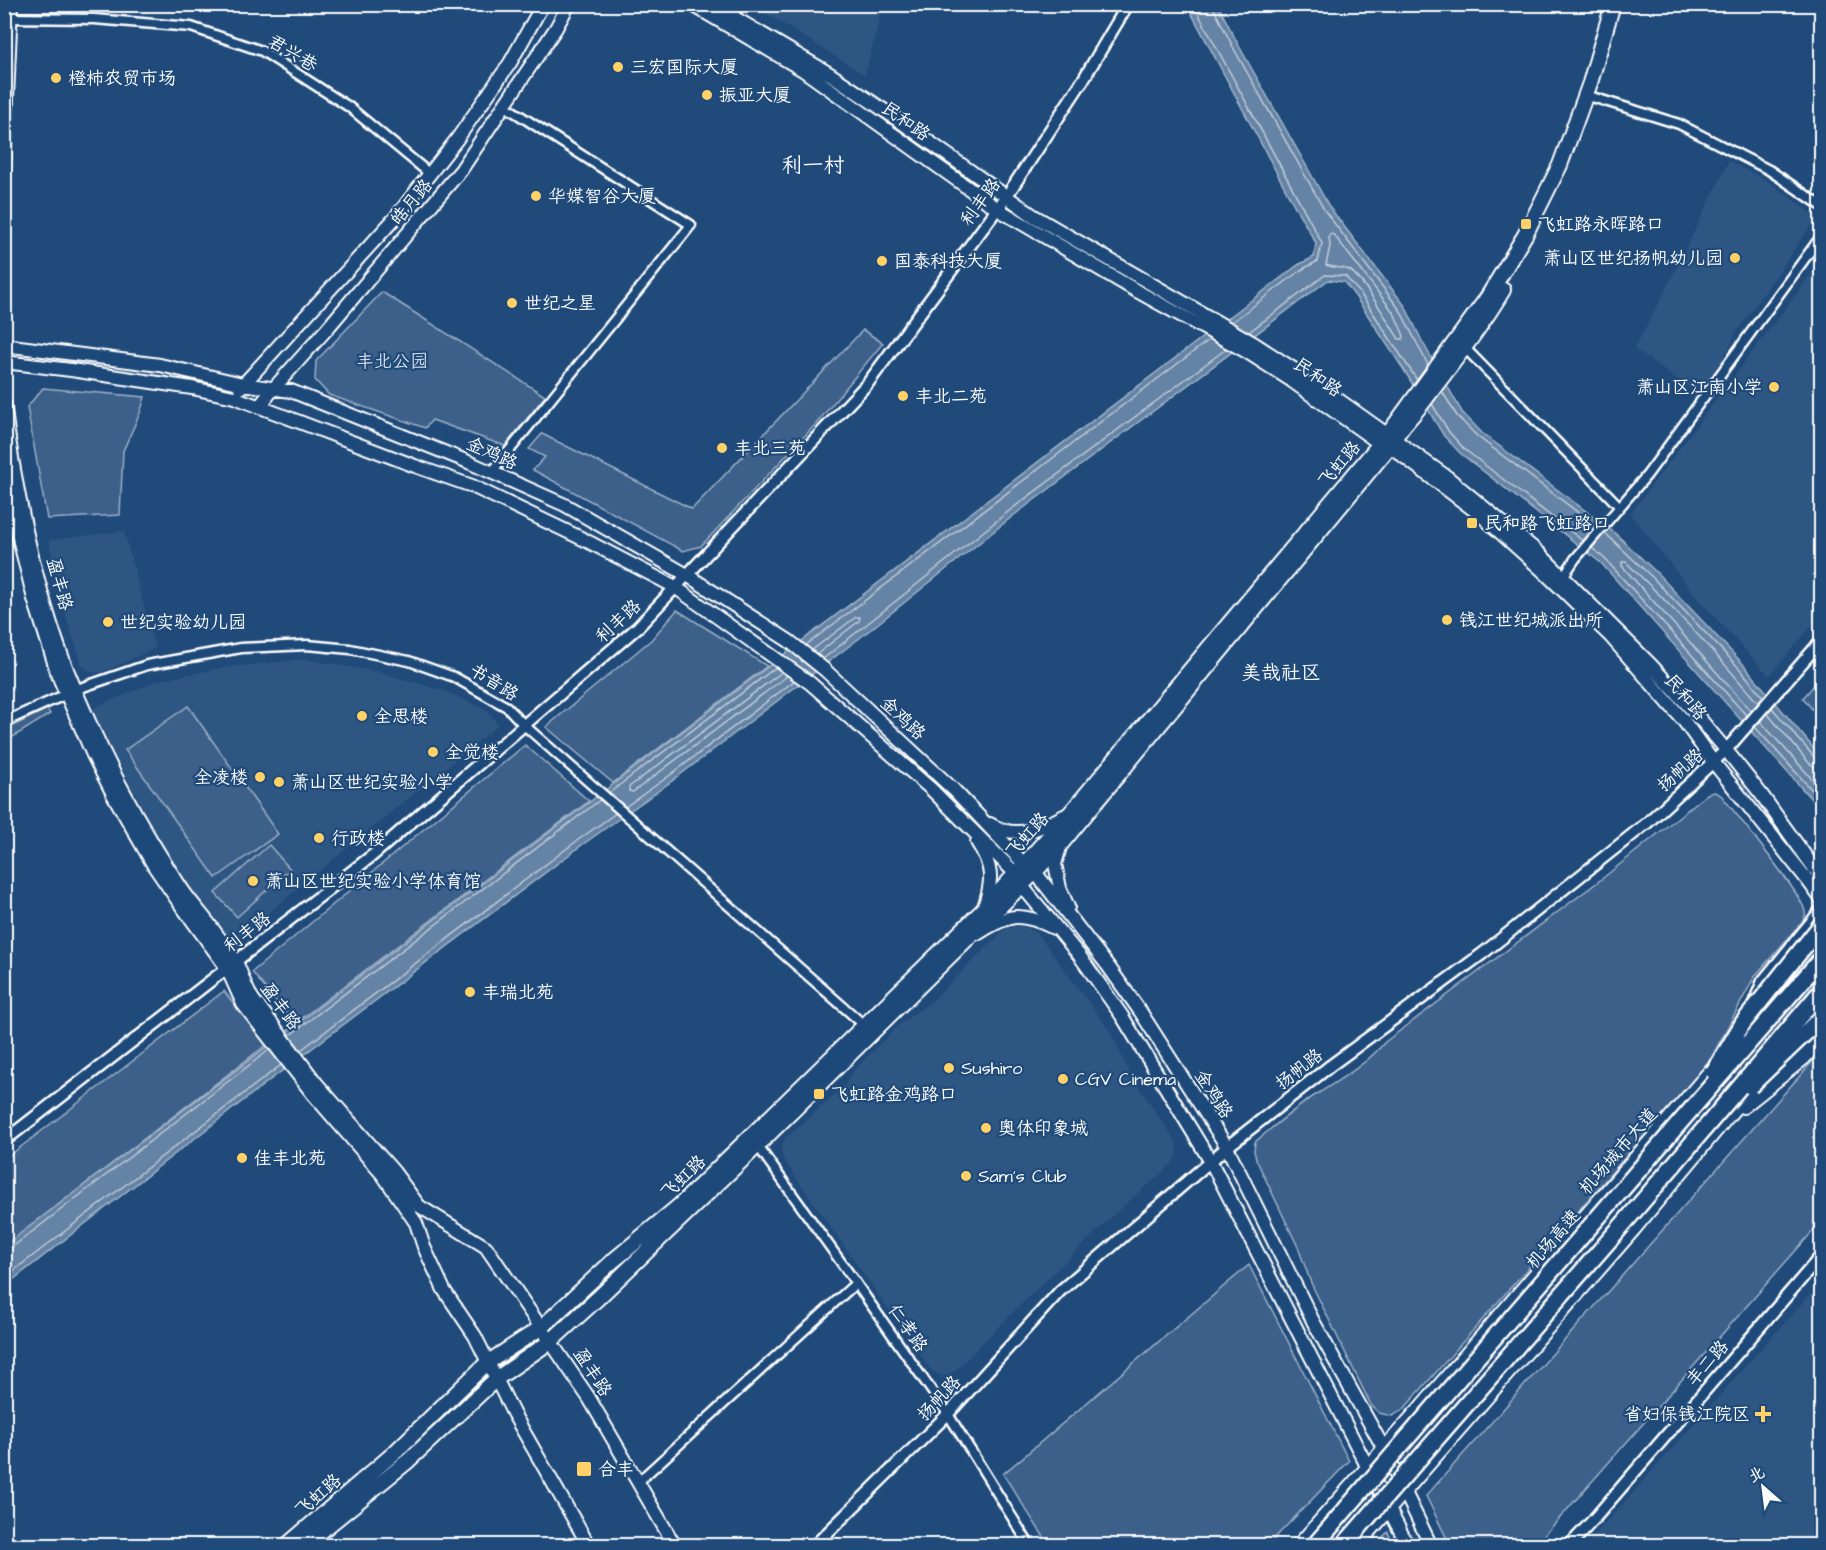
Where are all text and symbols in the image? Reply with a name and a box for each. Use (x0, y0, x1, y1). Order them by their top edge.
street label: 君兴巷 (263, 29, 322, 78)
place label: 三宏国际大厦 (630, 55, 738, 80)
marker: 三宏国际大厦 (611, 60, 625, 74)
place label: 橙柿农贸市场 (68, 66, 176, 91)
marker: 橙柿农贸市场 (49, 71, 63, 85)
place label: 振亚大厦 (719, 83, 791, 108)
marker: 振亚大厦 (700, 88, 714, 102)
street label: 民和路 (876, 96, 935, 147)
district label: 利一村 (782, 151, 845, 180)
street label: 利丰路 (954, 173, 1006, 231)
street label: 皓月路 (384, 174, 438, 231)
place label: 华媒智谷大厦 (548, 184, 656, 209)
marker: 华媒智谷大厦 (529, 189, 543, 203)
place label: 飞虹路永晖路口 (1538, 212, 1664, 237)
marker: 飞虹路永晖路口 (1519, 217, 1533, 231)
place label: 萧山区世纪扬帆幼儿园 (1543, 246, 1723, 271)
place label: 国泰科技大厦 (894, 249, 1002, 274)
marker: 萧山区世纪扬帆幼儿园 (1728, 251, 1742, 265)
marker: 国泰科技大厦 (875, 254, 889, 268)
place label: 世纪之星 (524, 291, 596, 316)
marker: 世纪之星 (505, 296, 519, 310)
park label: 丰北公园 (356, 349, 428, 374)
street label: 民和路 (1288, 352, 1347, 403)
place label: 萧山区江南小学 (1636, 375, 1762, 400)
marker: 萧山区江南小学 (1767, 380, 1781, 394)
place label: 丰北二苑 (915, 384, 987, 409)
marker: 丰北二苑 (896, 389, 910, 403)
street label: 金鸡路 (462, 431, 522, 476)
place label: 丰北三苑 (734, 436, 806, 461)
street label: 飞虹路 (1312, 436, 1366, 493)
marker: 丰北三苑 (715, 441, 729, 455)
place label: 民和路飞虹路口 (1484, 511, 1610, 536)
marker: 民和路飞虹路口 (1465, 516, 1479, 530)
street label: 盈丰路 (40, 555, 79, 613)
street label: 利丰路 (590, 594, 647, 649)
place label: 钱江世纪城派出所 (1459, 608, 1603, 633)
place label: 世纪实验幼儿园 (120, 610, 246, 635)
marker: 钱江世纪城派出所 (1440, 613, 1454, 627)
marker: 世纪实验幼儿园 (101, 615, 115, 629)
street label: 书音路 (464, 658, 523, 707)
district label: 美哉社区 (1241, 659, 1321, 687)
street label: 民和路 (1659, 669, 1713, 726)
street label: 金鸡路 (874, 691, 931, 746)
place label: 全思楼 (374, 704, 428, 729)
marker: 全思楼 (355, 709, 369, 723)
place label: 全觉楼 (445, 740, 499, 765)
street label: 扬帆路 (1652, 743, 1709, 798)
marker: 全觉楼 (426, 745, 440, 759)
place label: 全凌楼 (194, 765, 248, 790)
marker: 全凌楼 (253, 770, 267, 784)
place label: 萧山区世纪实验小学 (291, 770, 453, 795)
marker: 萧山区世纪实验小学 (272, 775, 286, 789)
street label: 飞虹路 (1000, 807, 1055, 864)
place label: 行政楼 (331, 826, 385, 851)
marker: 行政楼 (312, 831, 326, 845)
place label: 萧山区世纪实验小学体育馆 (265, 869, 481, 894)
marker: 萧山区世纪实验小学体育馆 (246, 874, 260, 888)
street label: 利丰路 (218, 906, 276, 959)
street label: 盈丰路 (255, 977, 307, 1035)
place label: 丰瑞北苑 (482, 980, 554, 1005)
marker: 丰瑞北苑 (463, 985, 477, 999)
street label: 扬帆路 (1270, 1043, 1328, 1096)
place label: Sushiro (961, 1056, 1022, 1081)
marker: Sushiro (942, 1061, 956, 1075)
street label: 金鸡路 (1188, 1065, 1239, 1124)
place label: CGV Cinema (1075, 1067, 1176, 1092)
marker: CGV Cinema (1056, 1072, 1070, 1086)
place label: 飞虹路金鸡路口 (831, 1082, 957, 1107)
marker: 飞虹路金鸡路口 (812, 1087, 826, 1101)
street label: 机场城市大道 (1574, 1102, 1663, 1200)
place label: 奥体印象城 (998, 1116, 1088, 1141)
marker: 奥体印象城 (979, 1121, 993, 1135)
place label: 佳丰北苑 (254, 1146, 326, 1171)
street label: 飞虹路 (655, 1150, 711, 1205)
marker: 佳丰北苑 (235, 1151, 249, 1165)
place label: Sam's Club (978, 1164, 1067, 1189)
marker: Sam's Club (959, 1169, 973, 1183)
street label: 机场高速 (1520, 1204, 1586, 1275)
street label: 仁孝路 (882, 1299, 933, 1358)
street label: 丰二路 (1680, 1335, 1735, 1392)
street label: 盈丰路 (567, 1343, 618, 1402)
street label: 扬帆路 (912, 1370, 967, 1427)
place label: 省妇保钱江院区 (1624, 1402, 1750, 1427)
marker: 省妇保钱江院区 (1754, 1405, 1772, 1423)
place label: 合丰 (598, 1457, 634, 1482)
north arrow (1733, 1457, 1793, 1517)
marker: 合丰 (575, 1460, 593, 1478)
text: 北 (1744, 1461, 1769, 1488)
street label: 飞虹路 (290, 1468, 347, 1523)

